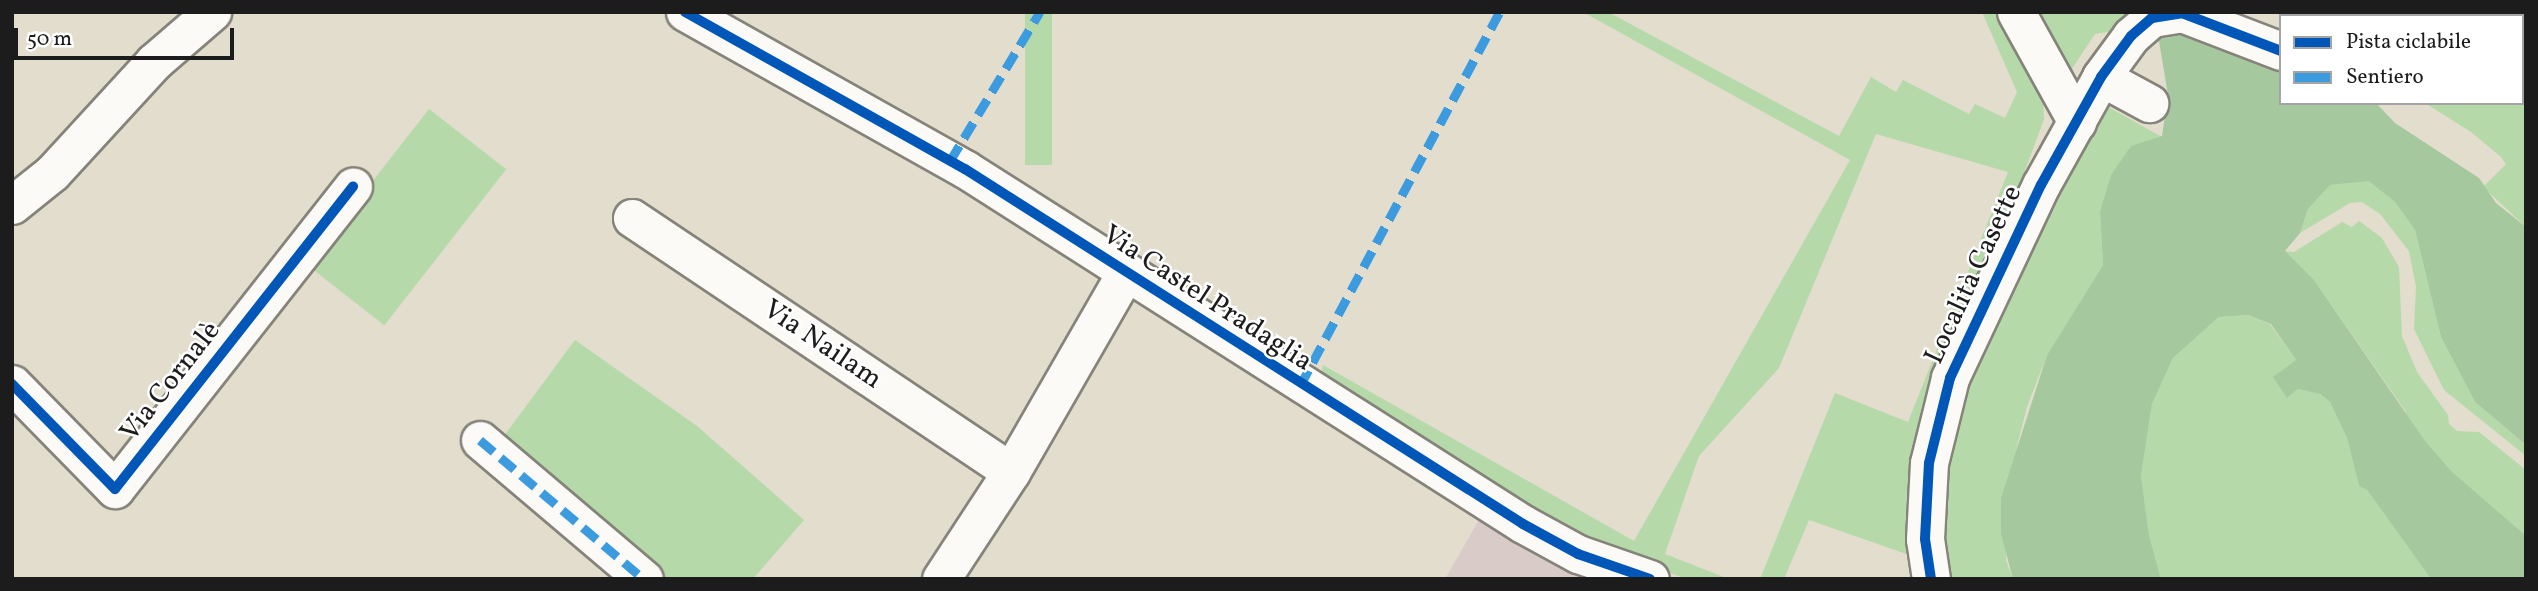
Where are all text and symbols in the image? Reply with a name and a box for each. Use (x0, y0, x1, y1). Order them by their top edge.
scale bar (18, 14, 238, 58)
legend (2279, 14, 2524, 105)
text: 50 m (27, 25, 72, 54)
text: Pista ciclabile (2346, 28, 2471, 57)
text: Sentiero (2346, 63, 2424, 92)
street label: Località Casette (1918, 180, 2030, 370)
street label: Via Castel Pradaglia (1096, 219, 1318, 379)
street label: Via Nailam (756, 293, 888, 397)
street label: Via Cornalè (114, 315, 228, 449)

